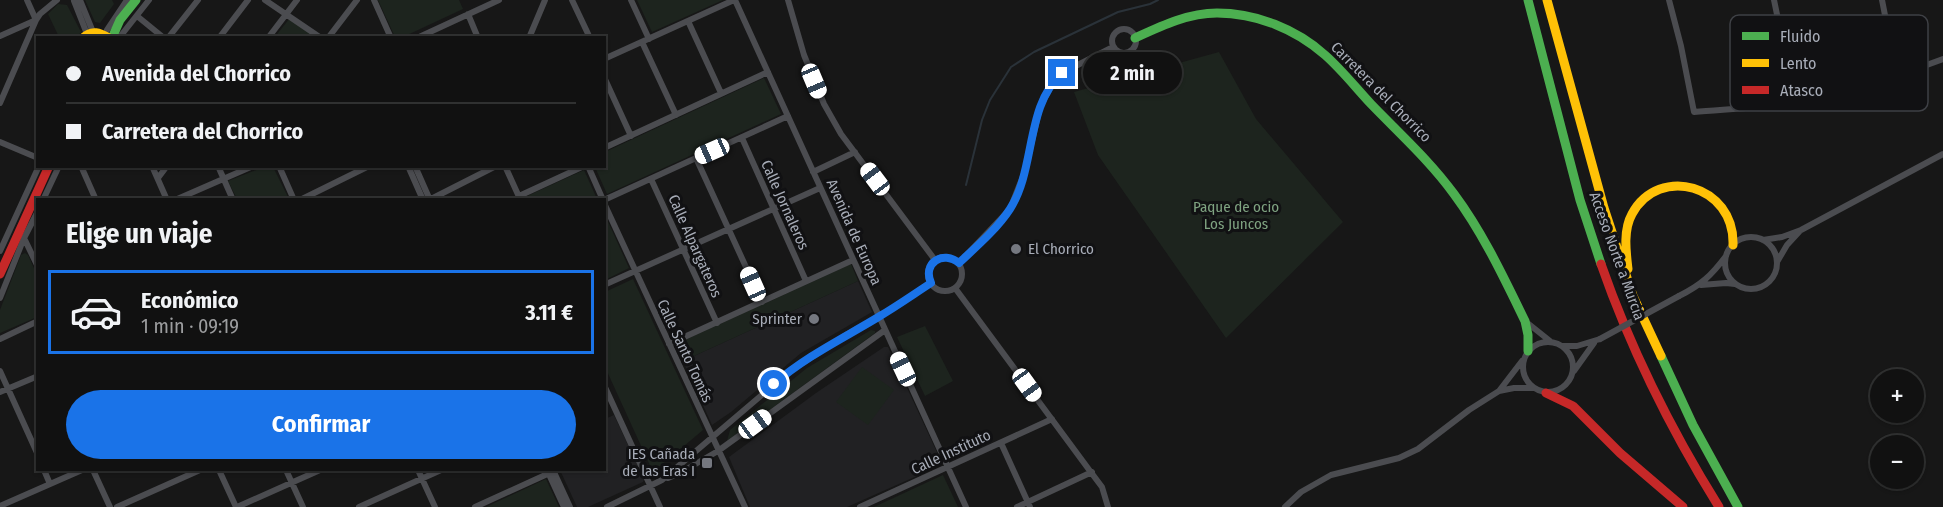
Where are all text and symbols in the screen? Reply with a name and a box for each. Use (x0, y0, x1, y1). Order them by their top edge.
legend (1730, 15, 1928, 111)
text: Fluido (1780, 27, 1820, 46)
street label: Carretera del Chorrico (1327, 38, 1435, 146)
callout: 2 min (1083, 52, 1182, 94)
text: Lento (1780, 54, 1816, 73)
route end (1048, 59, 1075, 86)
text: Avenida del Chorrico (102, 60, 291, 87)
car (799, 61, 829, 101)
text: 2 min (1110, 61, 1155, 85)
text: Atasco (1780, 81, 1823, 100)
text: Carretera del Chorrico (102, 118, 303, 145)
car (692, 135, 732, 167)
street label: Calle Jornaleros (757, 157, 813, 253)
car (857, 159, 893, 199)
street label: Avenida de Europa (823, 176, 885, 288)
street label: Acceso Norte a Murcia (1585, 189, 1649, 323)
street label: Calle Alpargateros (664, 192, 726, 300)
park label: Paque de ocio Los Juncos (1193, 198, 1279, 233)
text: Elige un viaje (66, 218, 212, 250)
place label: El Chorrico (1028, 240, 1094, 258)
marker: El Chorrico (1009, 242, 1023, 256)
car (737, 264, 769, 304)
icon: car (69, 285, 123, 339)
text: Económico (141, 287, 239, 314)
street label: Calle Santo Tomás (653, 297, 717, 405)
text: 3.11 € (525, 299, 573, 326)
place label: Sprinter (752, 310, 803, 328)
marker: Sprinter (807, 312, 821, 326)
text: 1 min · 09:19 (141, 314, 239, 338)
car (887, 349, 919, 389)
car (1009, 365, 1045, 405)
map controls (1870, 369, 1924, 489)
button: + (1870, 369, 1924, 423)
route start (760, 370, 787, 397)
button: Confirmar (66, 390, 576, 459)
car (735, 406, 775, 442)
street label: Calle Instituto (908, 426, 994, 478)
button: − (1870, 435, 1924, 489)
place label: IES Cañada de las Eras I (622, 445, 695, 480)
marker: IES Cañada de las Eras I (700, 456, 714, 470)

